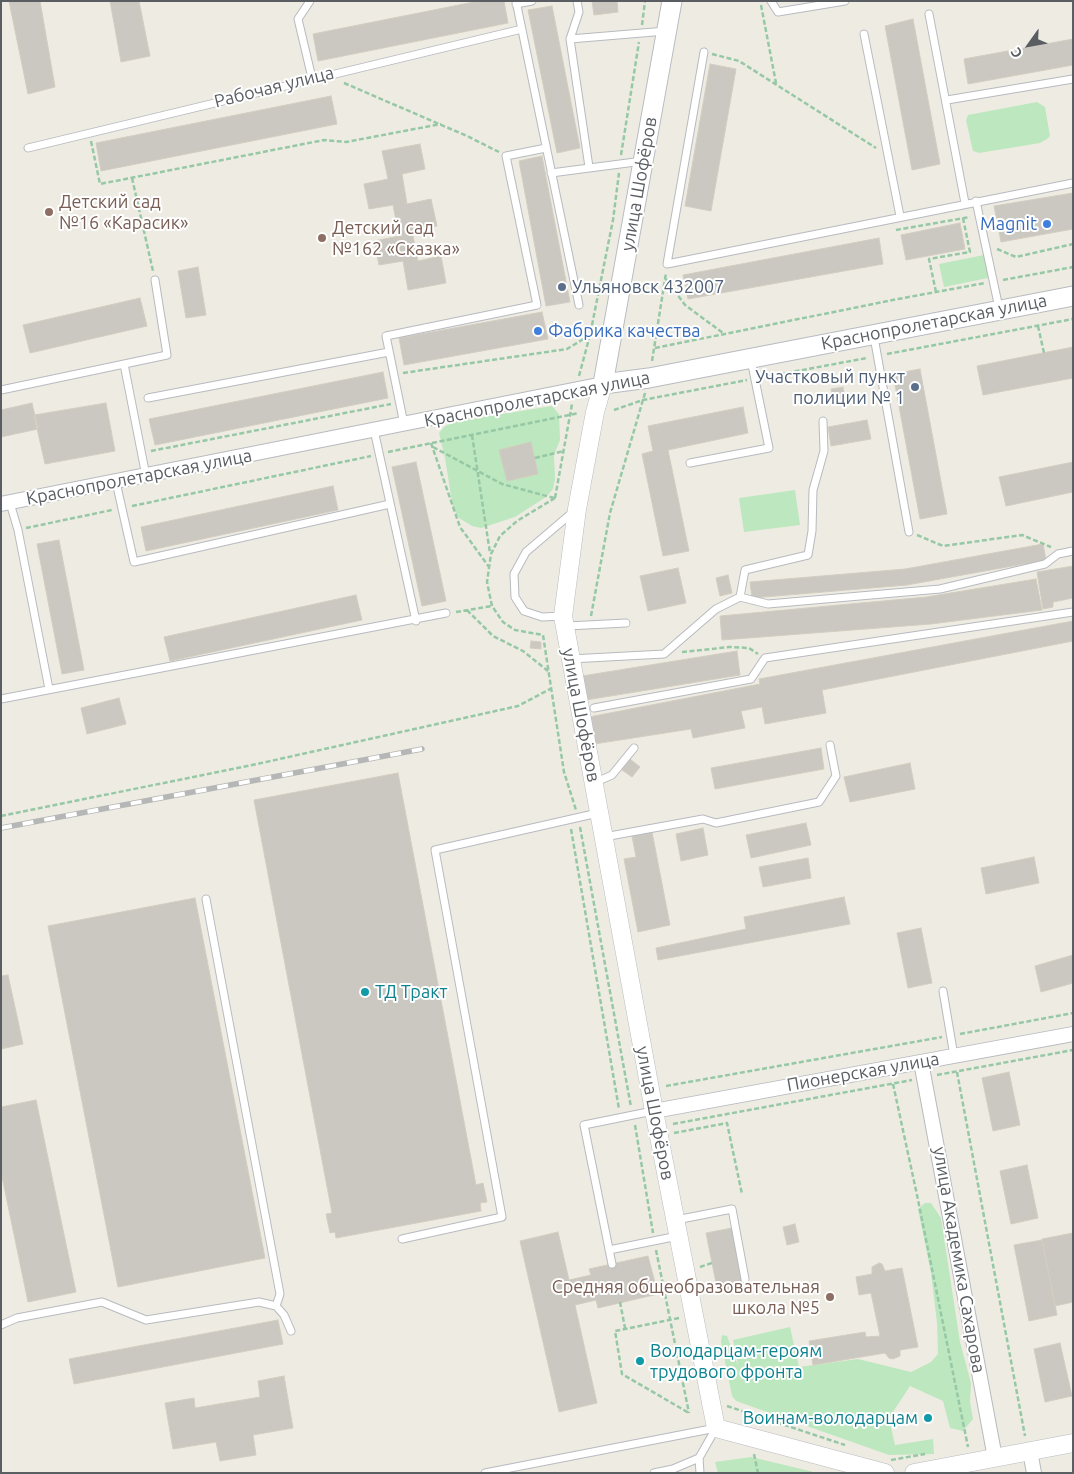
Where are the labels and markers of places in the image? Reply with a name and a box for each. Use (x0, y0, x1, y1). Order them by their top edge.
place label: Детский сад №16 «Карасик» (59, 191, 188, 233)
marker: Детский сад №16 «Карасик» (43, 206, 55, 218)
place label: Magnit (980, 213, 1037, 235)
place label: Детский сад №162 «Сказка» (332, 217, 460, 260)
marker: Magnit (1041, 218, 1053, 230)
marker: Детский сад №162 «Сказка» (316, 232, 328, 244)
place label: Ульяновск 432007 (572, 276, 724, 298)
marker: Ульяновск 432007 (556, 281, 568, 293)
place label: Фабрика качества (548, 320, 701, 342)
marker: Фабрика качества (532, 325, 544, 337)
place label: Участковый пункт полиции № 1 (755, 366, 905, 408)
marker: Участковый пункт полиции № 1 (909, 381, 921, 393)
place label: ТД Тракт (375, 981, 447, 1003)
marker: ТД Тракт (359, 986, 371, 998)
place label: Средняя общеобразовательная школа №5 (552, 1276, 820, 1318)
marker: Средняя общеобразовательная школа №5 (824, 1291, 836, 1303)
place label: Володарцам-героям трудового фронта (650, 1340, 822, 1382)
marker: Володарцам-героям трудового фронта (634, 1355, 646, 1367)
place label: Воинам-володарцам (743, 1407, 918, 1429)
marker: Воинам-володарцам (922, 1412, 934, 1424)

